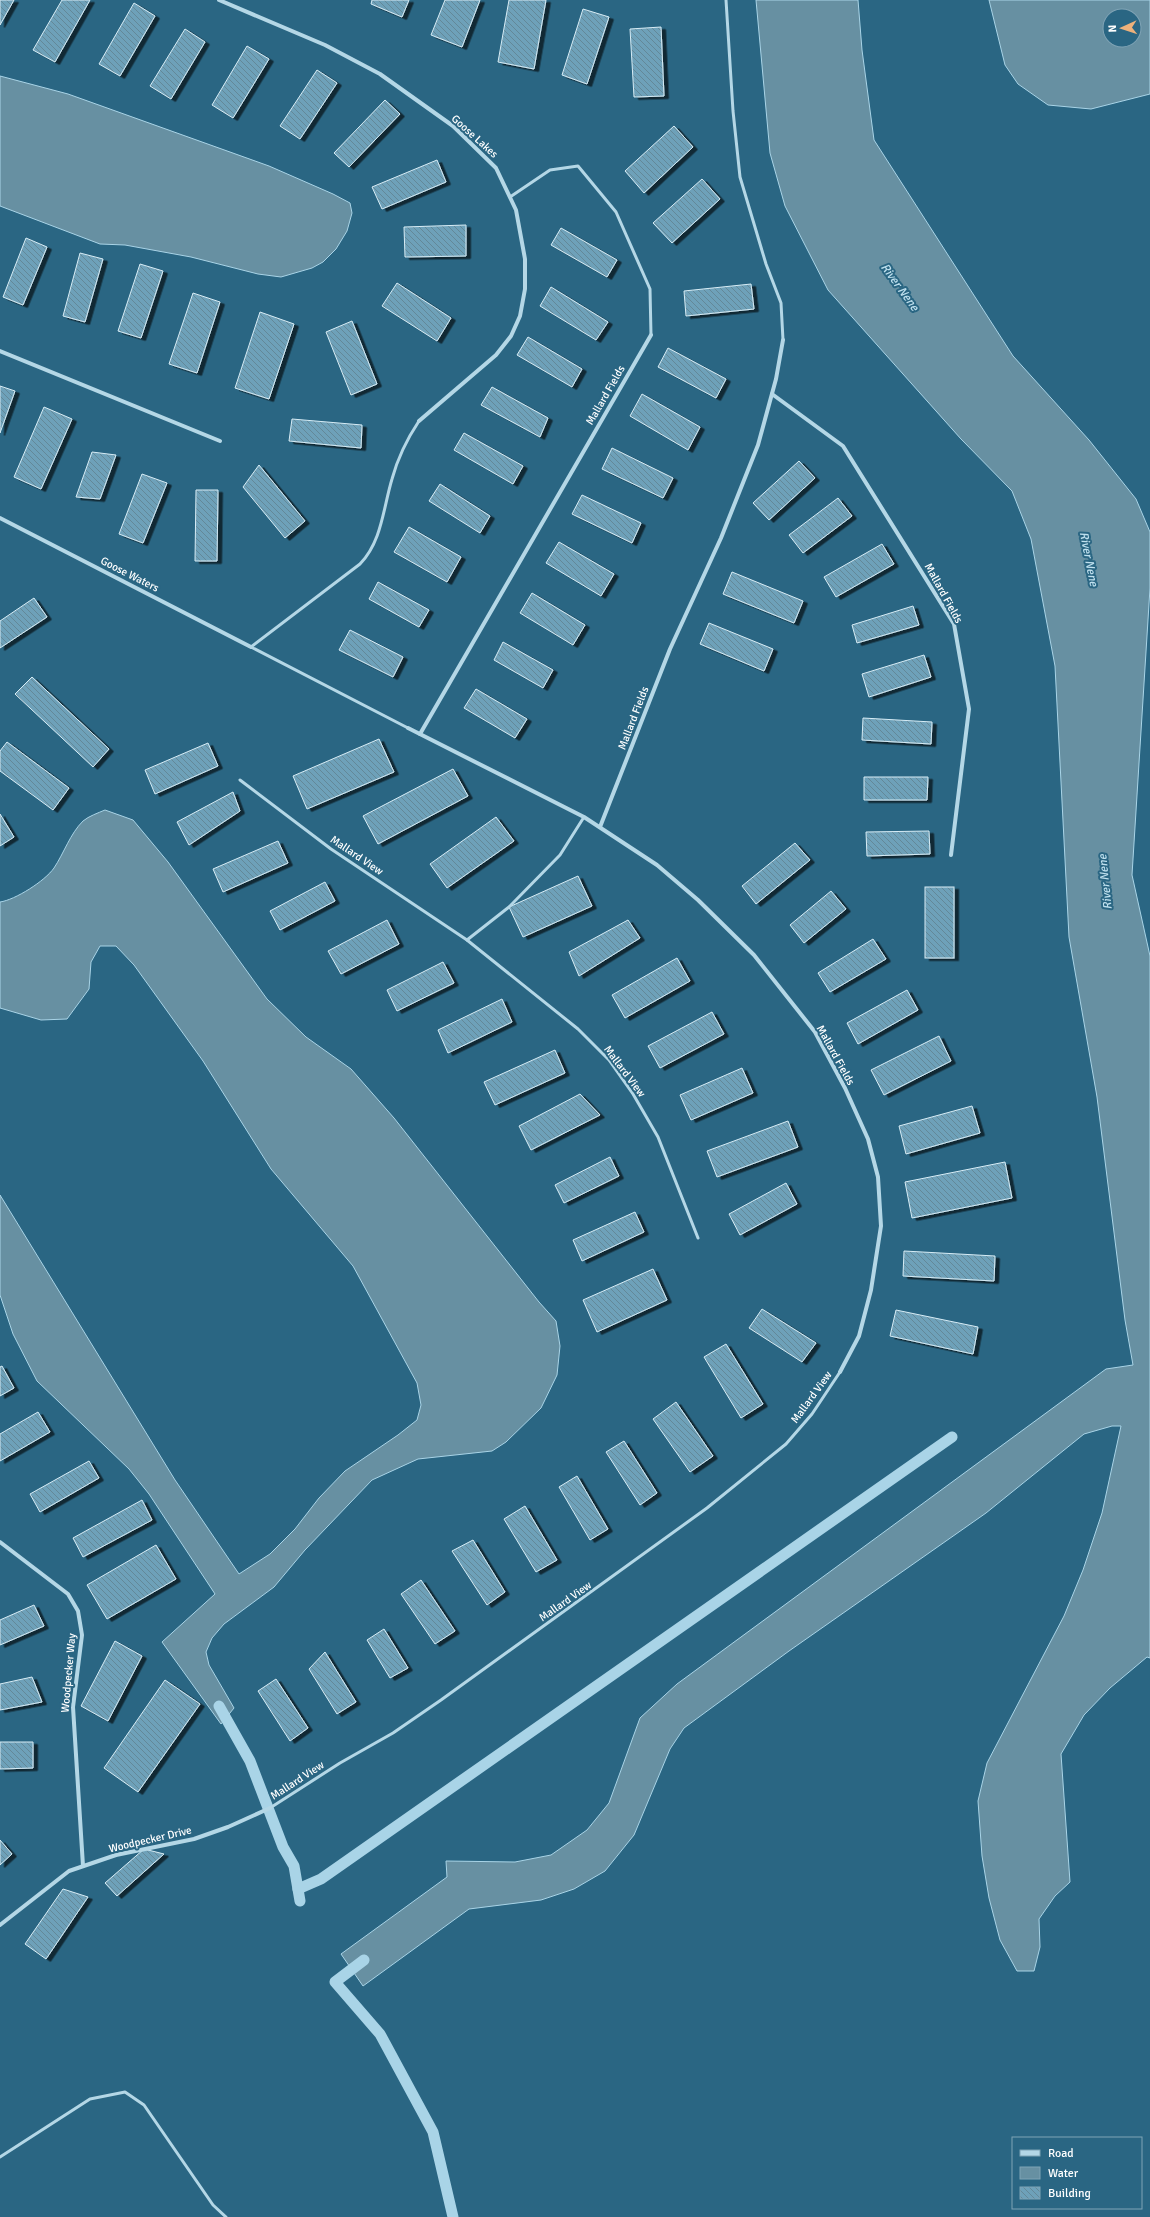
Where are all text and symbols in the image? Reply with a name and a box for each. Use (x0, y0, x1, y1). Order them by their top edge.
north arrow (1102, 8, 1142, 48)
text: N (1106, 24, 1119, 33)
street label: Goose Lakes (449, 112, 501, 161)
water label: River Nene (877, 260, 923, 315)
street label: Mallard Fields (583, 363, 628, 427)
water label: River Nene (1076, 530, 1101, 589)
street label: Goose Waters (98, 554, 161, 595)
street label: Mallard Fields (922, 561, 965, 626)
street label: Mallard Fields (615, 685, 652, 752)
street label: Mallard View (328, 833, 386, 878)
water label: River Nene (1095, 853, 1116, 910)
street label: Mallard Fields (814, 1023, 857, 1088)
street label: Mallard View (601, 1043, 648, 1100)
street label: Mallard View (788, 1369, 835, 1426)
street label: Mallard View (536, 1579, 594, 1624)
street label: Woodpecker Way (59, 1632, 79, 1713)
street label: Mallard View (268, 1758, 327, 1803)
street label: Woodpecker Drive (107, 1824, 193, 1855)
legend (1012, 2137, 1142, 2209)
text: Road (1048, 2146, 1074, 2161)
text: Water (1048, 2166, 1079, 2181)
text: Building (1048, 2186, 1091, 2201)

